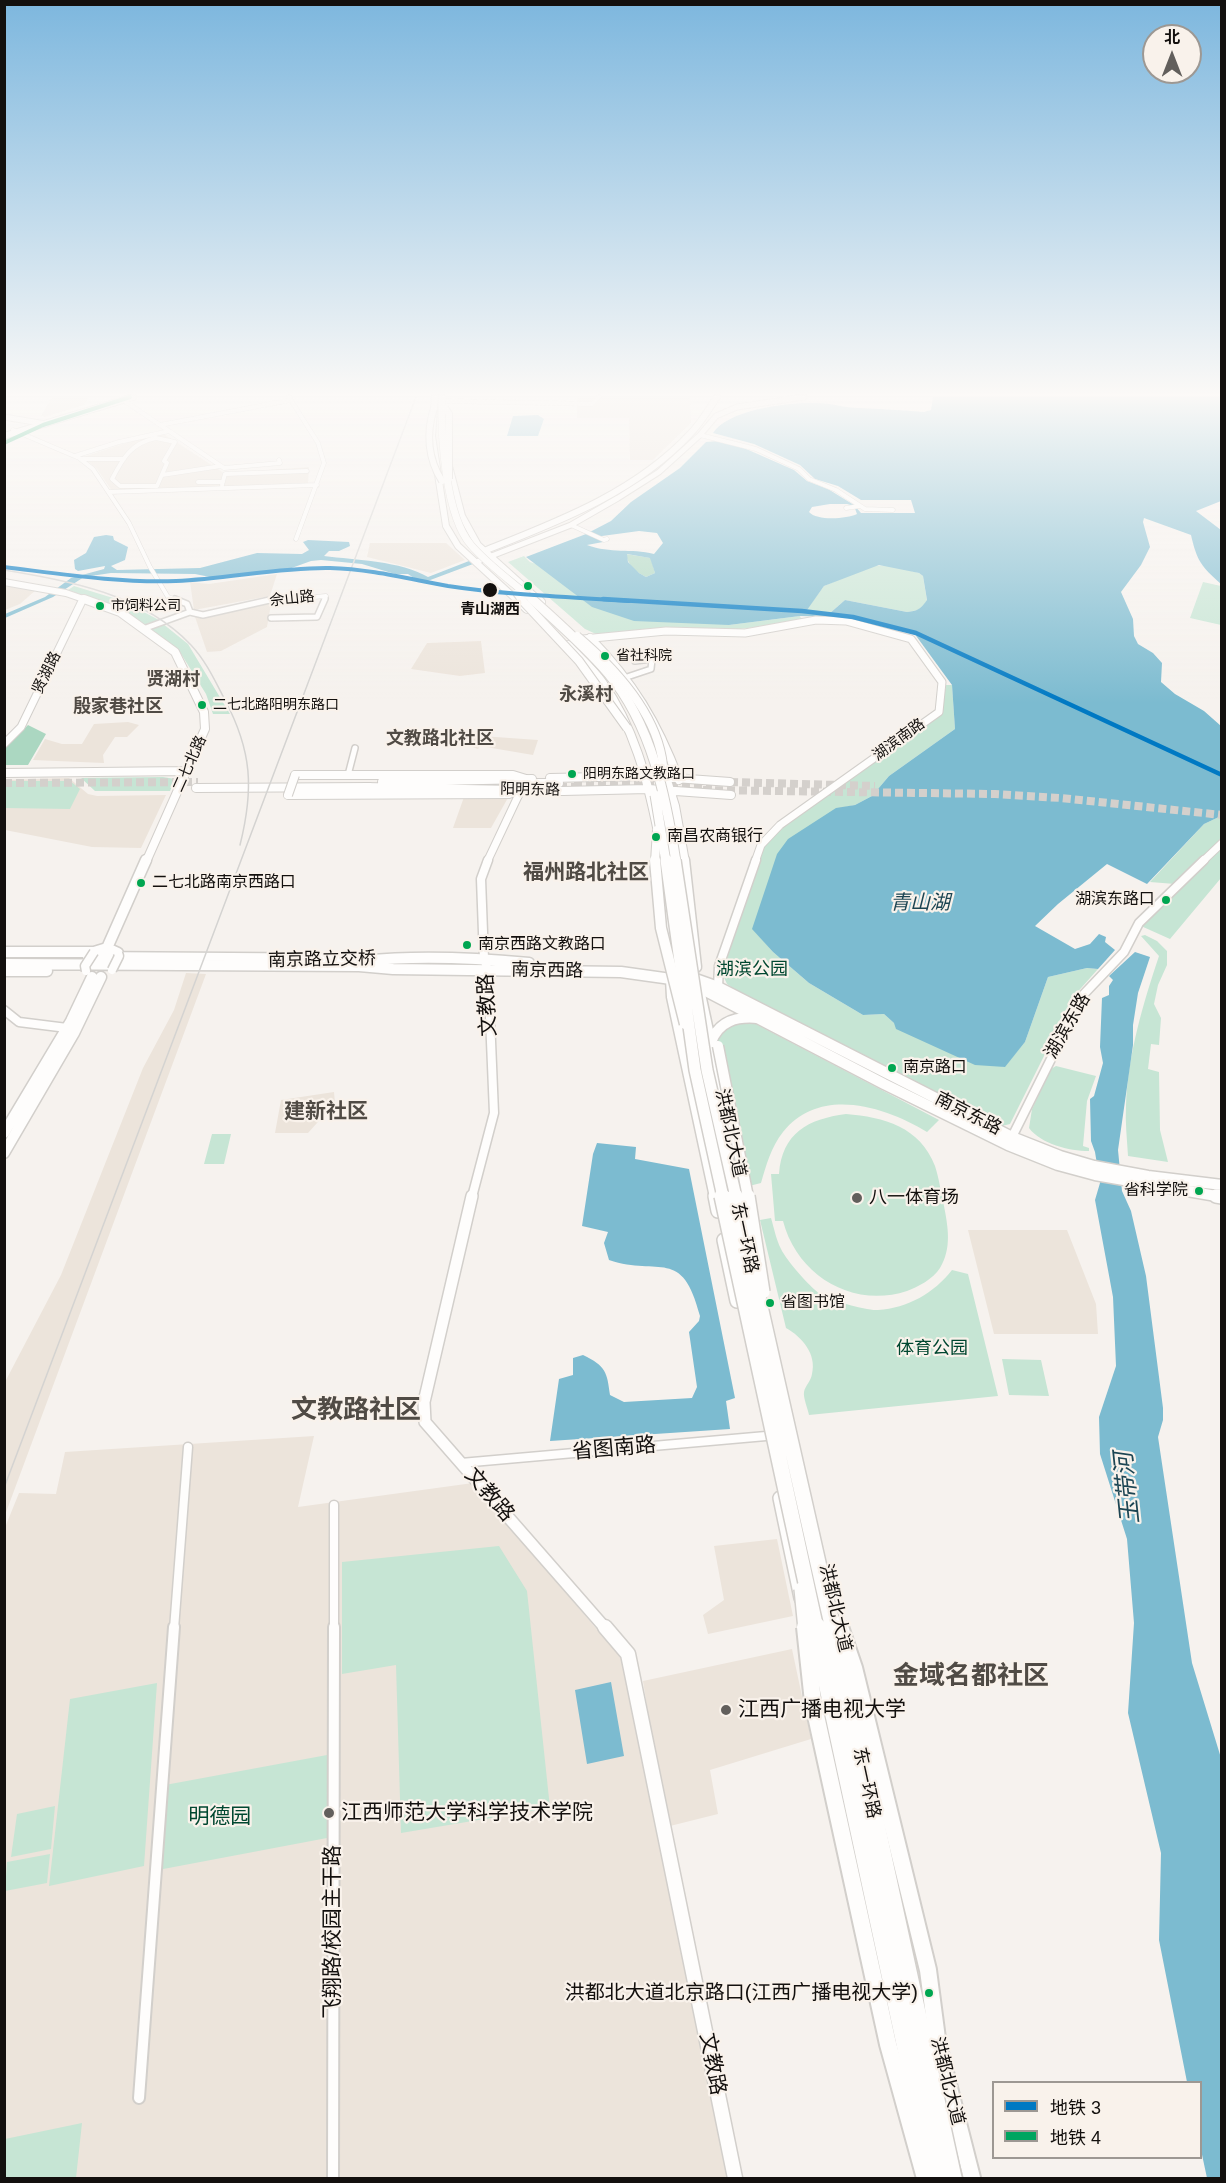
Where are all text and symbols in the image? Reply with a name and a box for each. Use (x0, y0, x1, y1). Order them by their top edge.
north arrow (1142, 24, 1202, 84)
text: 北 (1164, 29, 1180, 46)
unlabelled marker (522, 580, 534, 592)
marker: 青山湖西 (481, 581, 499, 599)
street label: 佘山路 (269, 588, 315, 610)
place label: 市饲料公司 (111, 598, 181, 614)
marker: 市饲料公司 (94, 600, 106, 612)
place label: 青山湖西 (460, 601, 520, 619)
place label: 省社科院 (616, 648, 672, 664)
street label: 贤湖路 (29, 649, 65, 697)
marker: 省社科院 (599, 650, 611, 662)
district label: 贤湖村 (146, 669, 200, 691)
district label: 永溪村 (559, 684, 613, 706)
district label: 殷家巷社区 (73, 696, 163, 718)
place label: 二七北路阳明东路口 (213, 697, 339, 713)
marker: 二七北路阳明东路口 (196, 699, 208, 711)
street label: 湖滨南路 (869, 715, 929, 765)
district label: 文教路北社区 (386, 728, 494, 750)
street label: 二七北路 (170, 733, 210, 795)
place label: 阳明东路文教路口 (583, 766, 695, 782)
marker: 阳明东路文教路口 (566, 768, 578, 780)
street label: 阳明东路 (500, 780, 560, 800)
place label: 南昌农商银行 (667, 827, 763, 847)
marker: 南昌农商银行 (650, 831, 662, 843)
district label: 福州路北社区 (523, 860, 649, 886)
place label: 二七北路南京西路口 (152, 873, 296, 893)
marker: 二七北路南京西路口 (135, 877, 147, 889)
place label: 湖滨东路口 (1075, 890, 1155, 910)
water label: 青山湖 (890, 891, 950, 915)
marker: 湖滨东路口 (1160, 894, 1172, 906)
place label: 南京西路文教路口 (478, 935, 606, 955)
marker: 南京西路文教路口 (461, 939, 473, 951)
street label: 南京路立交桥 (268, 948, 376, 972)
park label: 湖滨公园 (716, 959, 788, 981)
street label: 南京西路 (511, 960, 583, 982)
street label: 文教路 (474, 973, 502, 1037)
street label: 湖滨东路 (1041, 989, 1095, 1063)
place label: 南京路口 (903, 1058, 967, 1078)
marker: 南京路口 (886, 1062, 898, 1074)
street label: 洪都北大道 (710, 1087, 750, 1179)
street label: 南京东路 (931, 1088, 1005, 1140)
district label: 建新社区 (284, 1099, 368, 1125)
place label: 省科学院 (1124, 1181, 1188, 1201)
marker: 省科学院 (1193, 1185, 1205, 1197)
place label: 八一体育场 (869, 1187, 959, 1209)
marker: 八一体育场 (850, 1191, 864, 1205)
street label: 东一环路 (726, 1201, 762, 1275)
place label: 省图书馆 (781, 1293, 845, 1313)
marker: 省图书馆 (764, 1297, 776, 1309)
park label: 体育公园 (896, 1338, 968, 1360)
district label: 文教路社区 (291, 1395, 421, 1427)
street label: 省图南路 (571, 1433, 657, 1465)
water label: 玉带河 (1110, 1451, 1146, 1525)
street label: 文教路 (459, 1463, 519, 1527)
street label: 洪都北大道 (814, 1562, 856, 1654)
district label: 金域名都社区 (893, 1661, 1049, 1693)
place label: 江西广播电视大学 (738, 1697, 906, 1723)
marker: 江西广播电视大学 (719, 1703, 733, 1717)
street label: 东一环路 (848, 1746, 884, 1820)
place label: 江西师范大学科学技术学院 (341, 1800, 593, 1826)
park label: 明德园 (189, 1804, 251, 1830)
marker: 江西师范大学科学技术学院 (322, 1806, 336, 1820)
street label: 飞翔路/校园主干路 (320, 1845, 346, 2019)
place label: 洪都北大道北京路口(江西广播电视大学) (565, 1981, 918, 2005)
marker: 洪都北大道北京路口(江西广播电视大学) (923, 1987, 935, 1999)
street label: 文教路 (694, 2031, 730, 2097)
street label: 洪都北大道 (926, 2035, 968, 2127)
legend (992, 2081, 1202, 2159)
text: 地铁 3 (1050, 2098, 1101, 2118)
text: 地铁 4 (1050, 2128, 1101, 2148)

